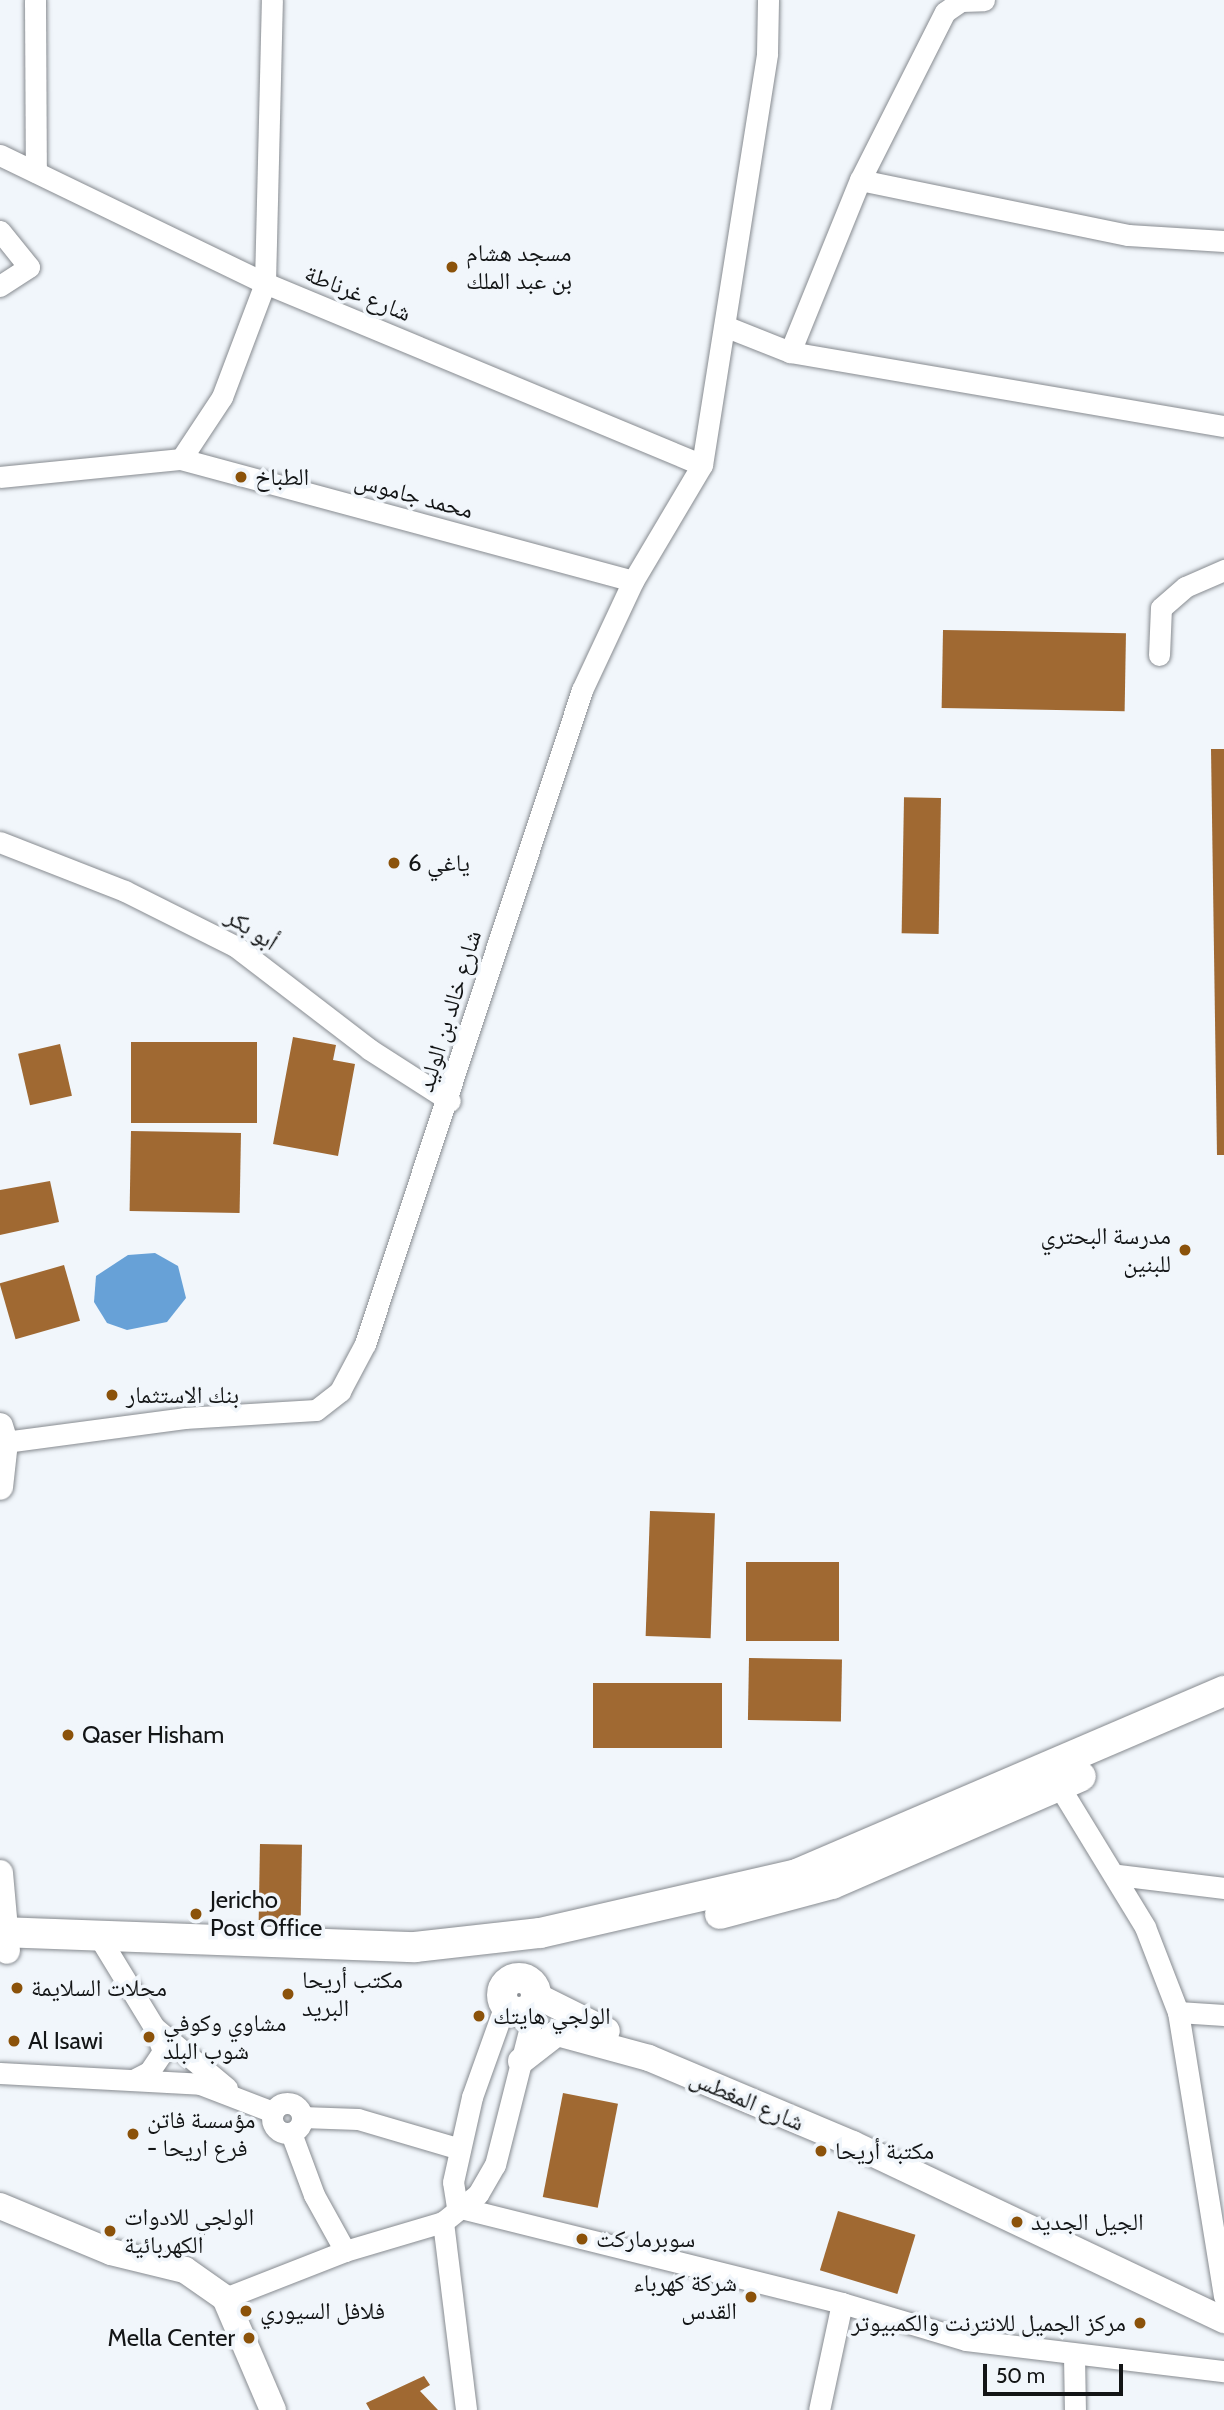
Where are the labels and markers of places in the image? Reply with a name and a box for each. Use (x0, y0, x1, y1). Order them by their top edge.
place label: مسجد هشام بن عبد الملك (466, 239, 572, 295)
marker: مسجد هشام بن عبد الملك (444, 259, 460, 275)
place label: الطباخ (255, 463, 309, 491)
marker: الطباخ (233, 469, 249, 485)
place label: ياغي 6 (408, 849, 470, 877)
marker: ياغي 6 (386, 855, 402, 871)
place label: مدرسة البحتري للبنين (1040, 1222, 1171, 1278)
marker: مدرسة البحتري للبنين (1177, 1242, 1193, 1258)
place label: بنك الاستثمار (126, 1381, 239, 1409)
marker: بنك الاستثمار (104, 1387, 120, 1403)
place label: Qaser Hisham (82, 1721, 224, 1749)
marker: Qaser Hisham (60, 1727, 76, 1743)
place label: Jericho Post Office (210, 1886, 322, 1942)
marker: Jericho Post Office (188, 1906, 204, 1922)
place label: مكتب أريحا البريد (302, 1966, 403, 2022)
place label: محلات السلايمة (31, 1974, 167, 2002)
marker: محلات السلايمة (9, 1980, 25, 1996)
marker: مكتب أريحا البريد (280, 1986, 296, 2002)
place label: الولجي هايتك (493, 2002, 611, 2030)
marker: الولجي هايتك (471, 2008, 487, 2024)
place label: مشاوي وكوفي شوب البلد (163, 2009, 286, 2065)
place label: Al Isawi (28, 2027, 103, 2055)
marker: مشاوي وكوفي شوب البلد (141, 2029, 157, 2045)
marker: Al Isawi (6, 2033, 22, 2049)
place label: مؤسسة فاتن - فرع اريحا (147, 2106, 256, 2162)
marker: مؤسسة فاتن - فرع اريحا (125, 2126, 141, 2142)
place label: مكتبة أريحا (835, 2137, 934, 2165)
marker: مكتبة أريحا (813, 2143, 829, 2159)
place label: الولجي للادوات الكهربائية (124, 2203, 254, 2259)
place label: الجيل الجديد (1031, 2208, 1144, 2236)
marker: الجيل الجديد (1009, 2214, 1025, 2230)
marker: الولجي للادوات الكهربائية (102, 2223, 118, 2239)
place label: سوبرماركت (596, 2225, 695, 2253)
marker: سوبرماركت (574, 2231, 590, 2247)
place label: شركة كهرباء القدس (633, 2269, 737, 2325)
marker: شركة كهرباء القدس (743, 2289, 759, 2305)
place label: فلافل السيوري (260, 2297, 385, 2325)
marker: فلافل السيوري (238, 2303, 254, 2319)
place label: مركز الجميل للانترنت والكمبيوتر (851, 2309, 1126, 2337)
marker: مركز الجميل للانترنت والكمبيوتر (1132, 2315, 1148, 2331)
place label: Mella Center (107, 2324, 235, 2352)
marker: Mella Center (241, 2330, 257, 2346)

